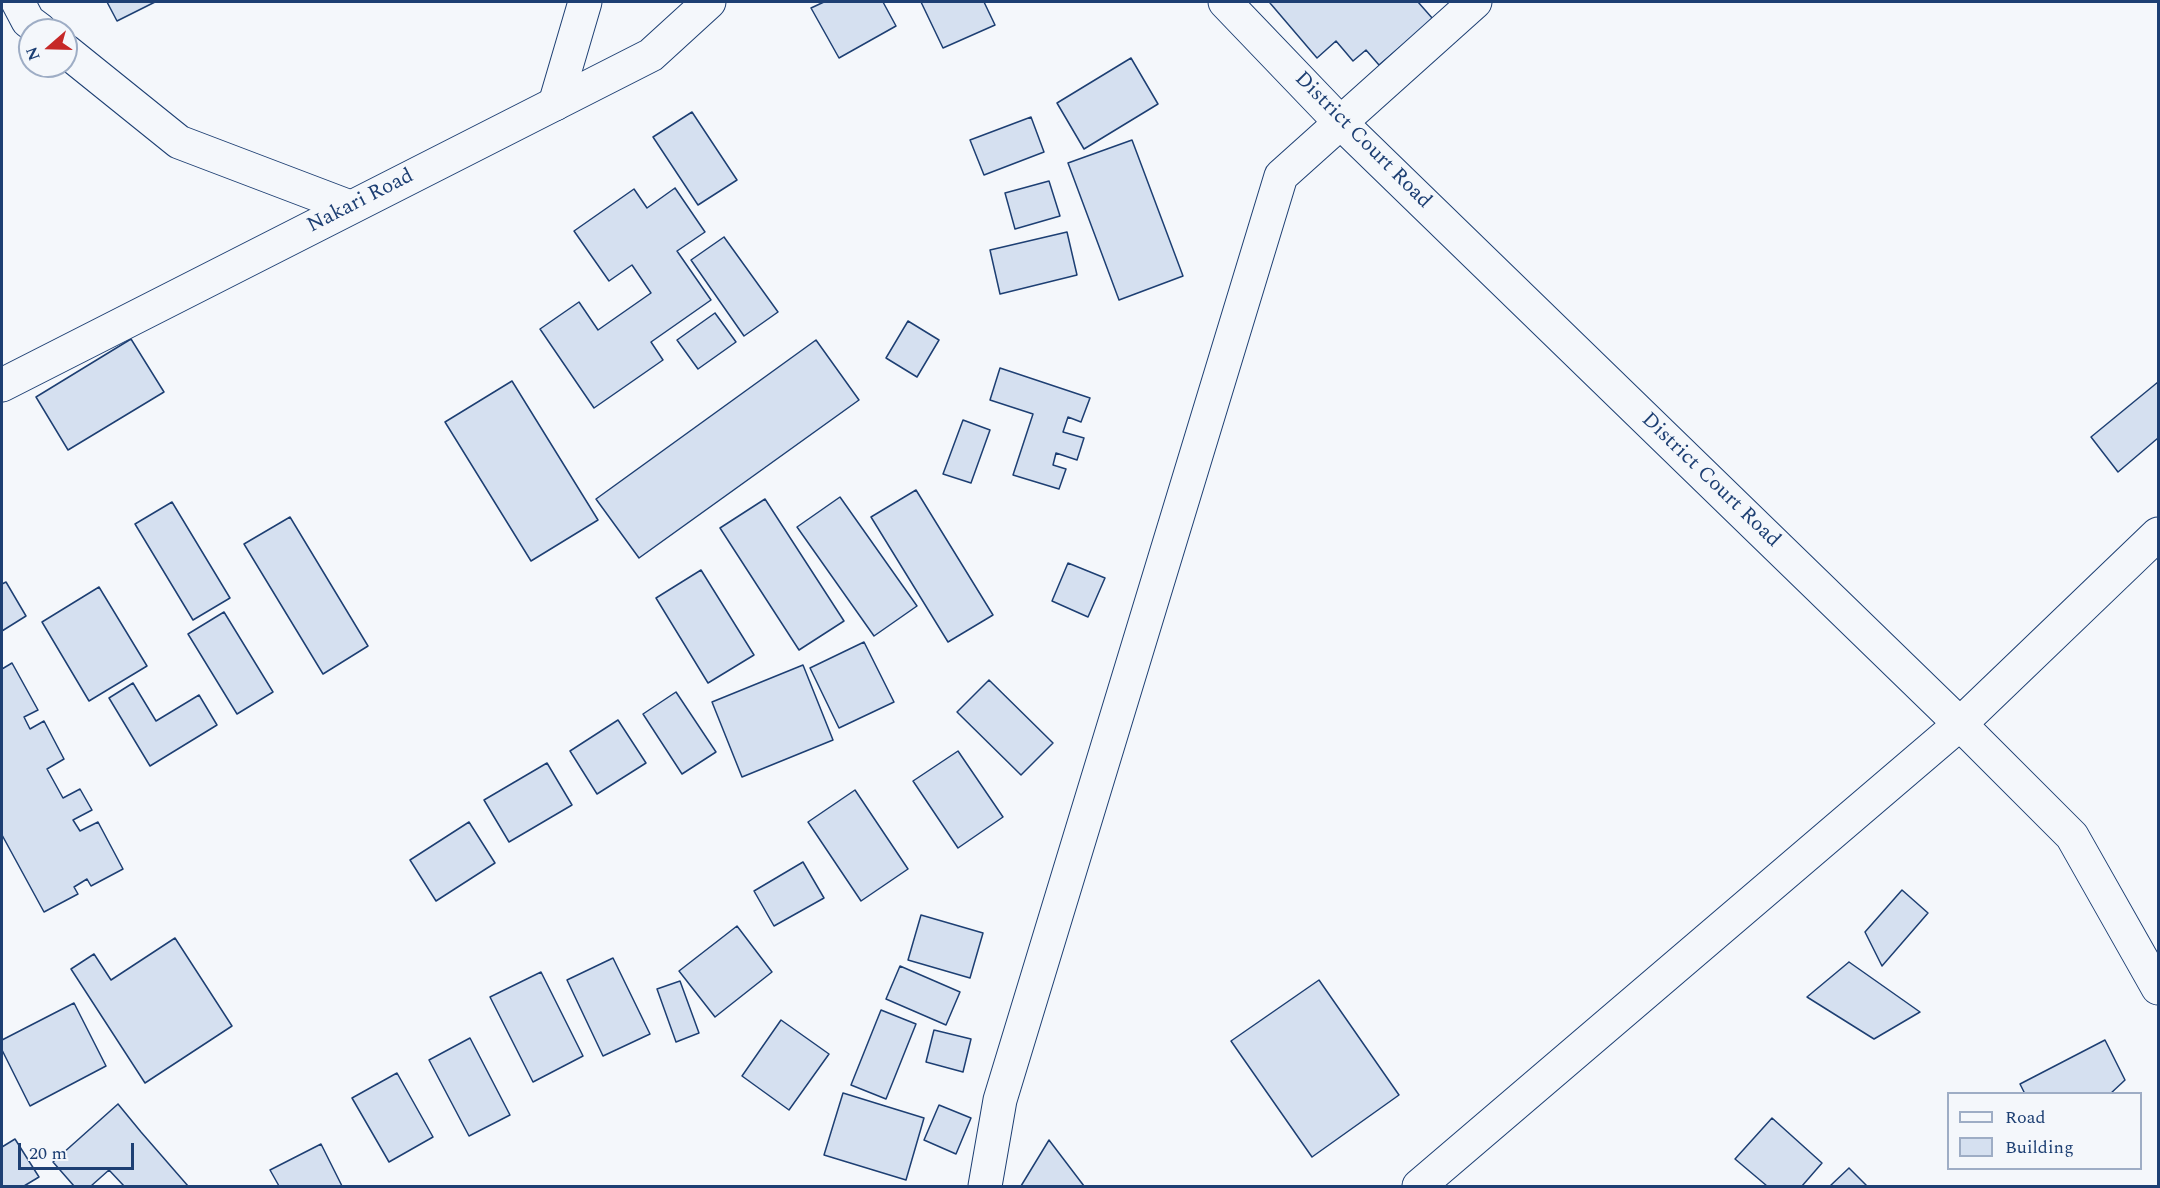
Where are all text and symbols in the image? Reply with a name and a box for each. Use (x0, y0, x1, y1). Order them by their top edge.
north arrow (18, 18, 78, 78)
text: N (19, 43, 46, 64)
street label: District Court Road (1288, 67, 1436, 215)
street label: Nakari Road (304, 164, 418, 240)
street label: District Court Road (1635, 408, 1785, 554)
legend (1947, 1092, 2142, 1170)
text: Road (2005, 1104, 2046, 1131)
scale bar (21, 1131, 136, 1169)
text: Building (2005, 1134, 2074, 1161)
text: 20 m (29, 1140, 67, 1167)

